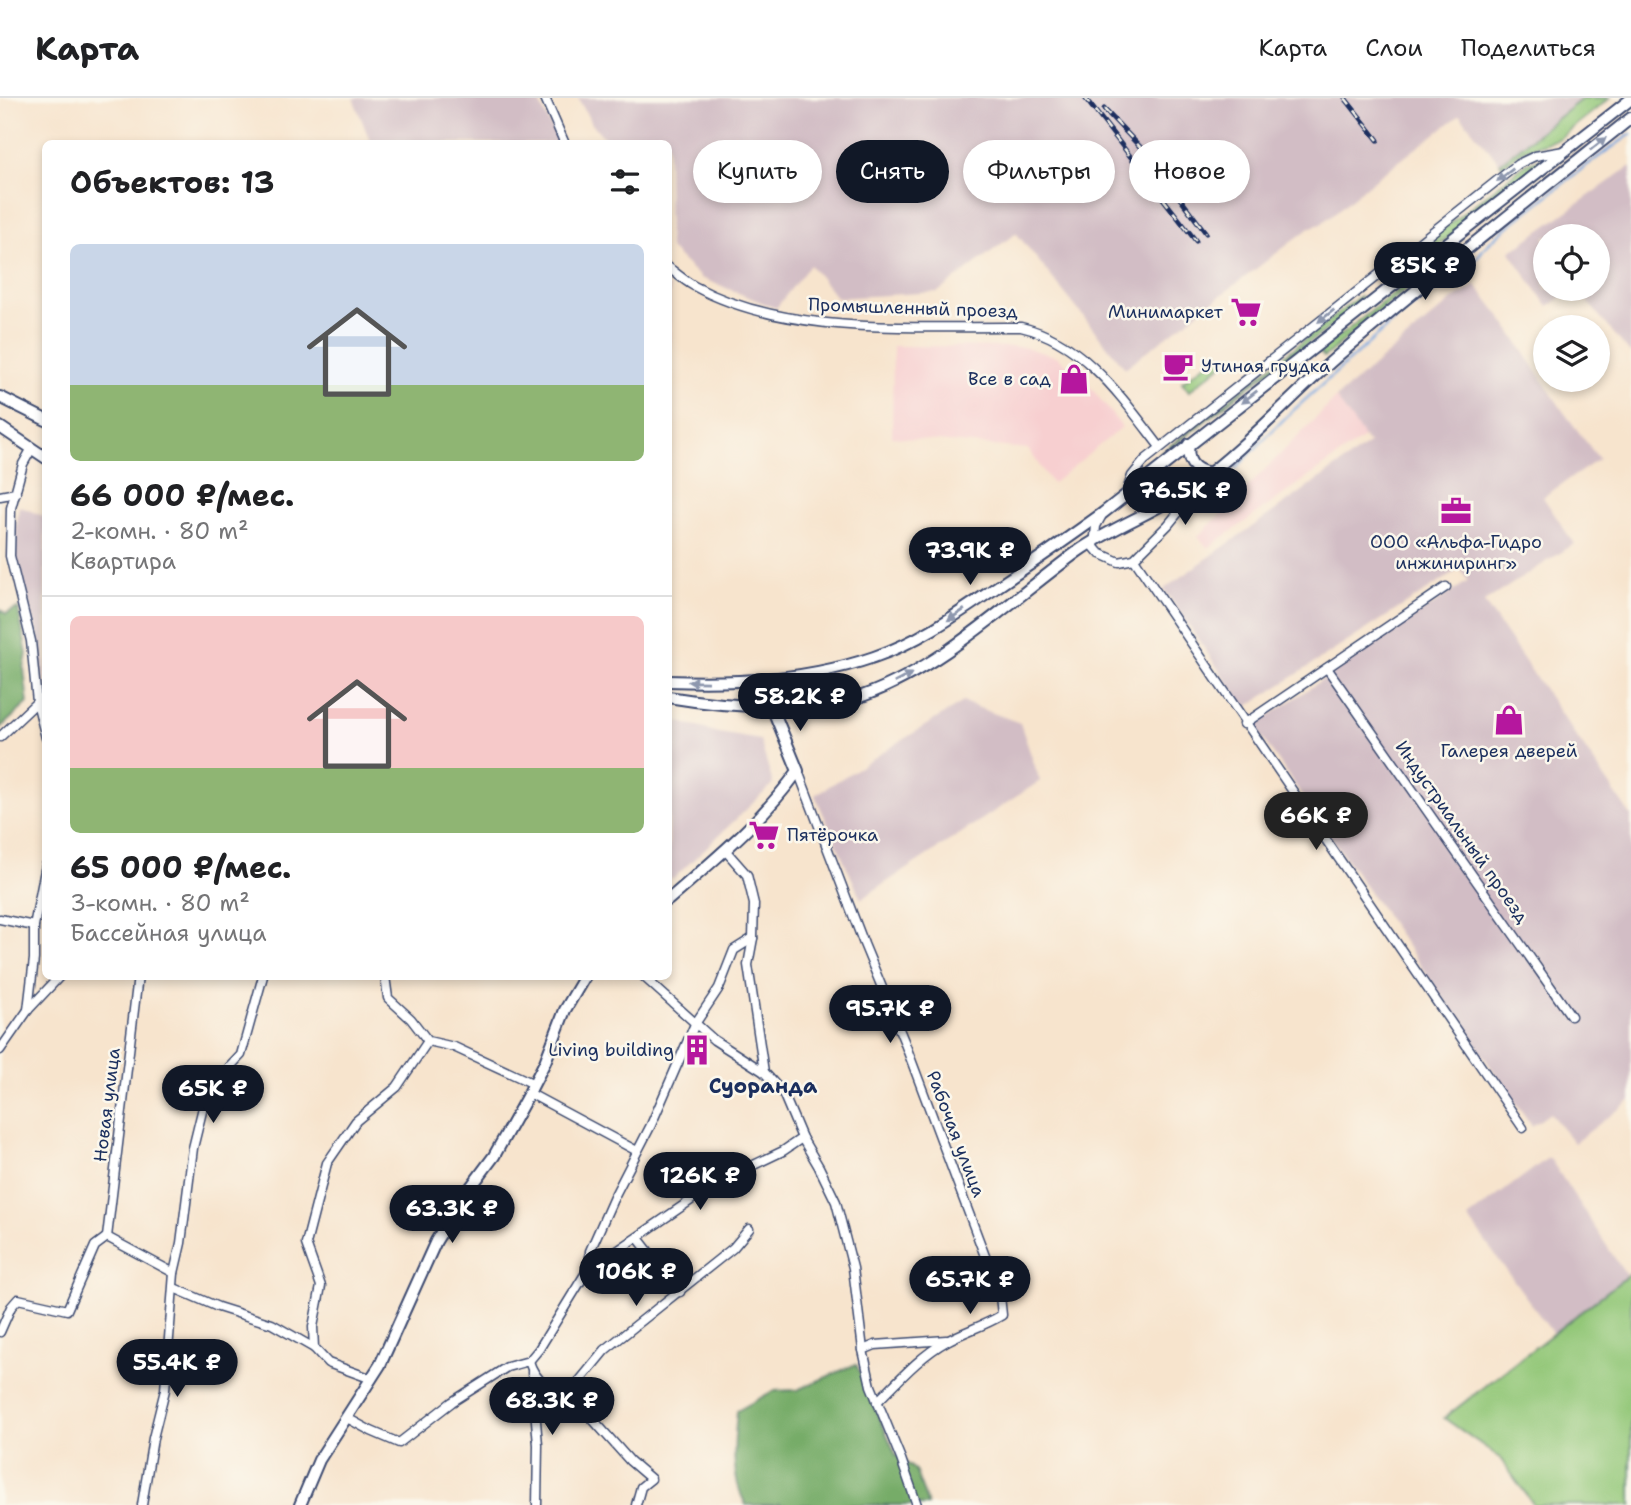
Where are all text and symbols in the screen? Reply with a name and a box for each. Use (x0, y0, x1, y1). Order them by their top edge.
text: Карта (35, 26, 139, 71)
text: Карта (1259, 32, 1327, 64)
text: Слои (1365, 32, 1423, 64)
text: Поделиться (1461, 32, 1596, 64)
one-way arrow (1589, 138, 1607, 152)
chip: Купить (693, 140, 822, 203)
chip: Снять (836, 140, 949, 203)
chip: Фильтры (963, 140, 1115, 203)
chip: Новое (1129, 140, 1250, 203)
text: Объектов: 13 (70, 162, 275, 203)
icon: filters (606, 163, 644, 201)
one-way arrow (1496, 167, 1514, 182)
map controls (1533, 224, 1610, 392)
button: locate (1533, 224, 1610, 301)
pin: 85K ₽ (1376, 242, 1474, 302)
text: 85K ₽ (1390, 250, 1460, 280)
icon: home (294, 289, 420, 415)
street label: Промышленный проезд (808, 292, 1019, 324)
supermarket icon: Минимаркет (1229, 295, 1263, 329)
place label: Минимаркет (1108, 300, 1224, 324)
one-way arrow (1318, 308, 1335, 323)
button: layers (1533, 315, 1610, 392)
cafe icon: Утиная грудка (1161, 349, 1195, 383)
place label: Утиная грудка (1201, 354, 1330, 378)
shop icon: Все в сад (1057, 362, 1091, 396)
place label: Все в сад (968, 367, 1052, 391)
one-way arrow (1240, 390, 1258, 405)
pin: 76.5K ₽ (1120, 468, 1250, 527)
text: 66 000 ₽/мес. (70, 475, 294, 516)
text: 76.5K ₽ (1139, 475, 1231, 505)
office icon: ООО «Альфа-Гидро инжиниринг» (1439, 494, 1473, 528)
text: 2-комн. · 80 m² (70, 516, 249, 546)
pin: 73.9K ₽ (905, 528, 1035, 587)
place label: ООО «Альфа-Гидро инжиниринг» (1370, 530, 1542, 575)
text: 73.9K ₽ (925, 535, 1015, 565)
text: Квартира (70, 546, 176, 576)
one-way arrow (947, 608, 965, 622)
icon: home (294, 661, 420, 787)
one-way arrow (893, 673, 913, 684)
pin: 58.2K ₽ (735, 674, 865, 733)
one-way arrow (687, 676, 709, 688)
text: 58.2K ₽ (754, 681, 846, 711)
shop icon: Галерея дверей (1492, 703, 1526, 737)
street label: Индустриальный проезд (1390, 736, 1535, 928)
place label: Галерея дверей (1440, 739, 1578, 763)
pin: 66K ₽ (1267, 792, 1365, 852)
text: 66K ₽ (1280, 800, 1352, 830)
supermarket icon: Пятёрочка (747, 818, 781, 852)
place label: Пятёрочка (787, 823, 878, 847)
text: 65 000 ₽/мес. (70, 847, 291, 888)
text: 3-комн. · 80 m² (70, 888, 250, 918)
text: Бассейная улица (70, 918, 267, 948)
pin: 95.7K ₽ (825, 986, 955, 1045)
text: 95.7K ₽ (845, 993, 935, 1023)
building icon: Living building (680, 1033, 714, 1067)
place label: Living building (548, 1038, 674, 1062)
street label: Новая улица (88, 1046, 126, 1164)
pin: 65K ₽ (164, 1066, 262, 1125)
street label: Рабочая улица (921, 1067, 991, 1201)
district label: Суоранда (709, 1072, 818, 1100)
text: 65K ₽ (178, 1073, 248, 1103)
pin: 126K ₽ (643, 1152, 757, 1212)
text: 126K ₽ (659, 1160, 741, 1190)
pin: 63.3K ₽ (387, 1186, 517, 1245)
text: 63.3K ₽ (406, 1193, 498, 1223)
pin: 106K ₽ (579, 1248, 693, 1308)
text: 106K ₽ (595, 1256, 677, 1286)
pin: 65.7K ₽ (905, 1256, 1035, 1316)
text: 65.7K ₽ (925, 1264, 1015, 1294)
pin: 55.4K ₽ (112, 1340, 242, 1399)
text: 55.4K ₽ (133, 1347, 221, 1377)
pin: 68.3K ₽ (487, 1378, 617, 1437)
text: 68.3K ₽ (505, 1385, 599, 1415)

